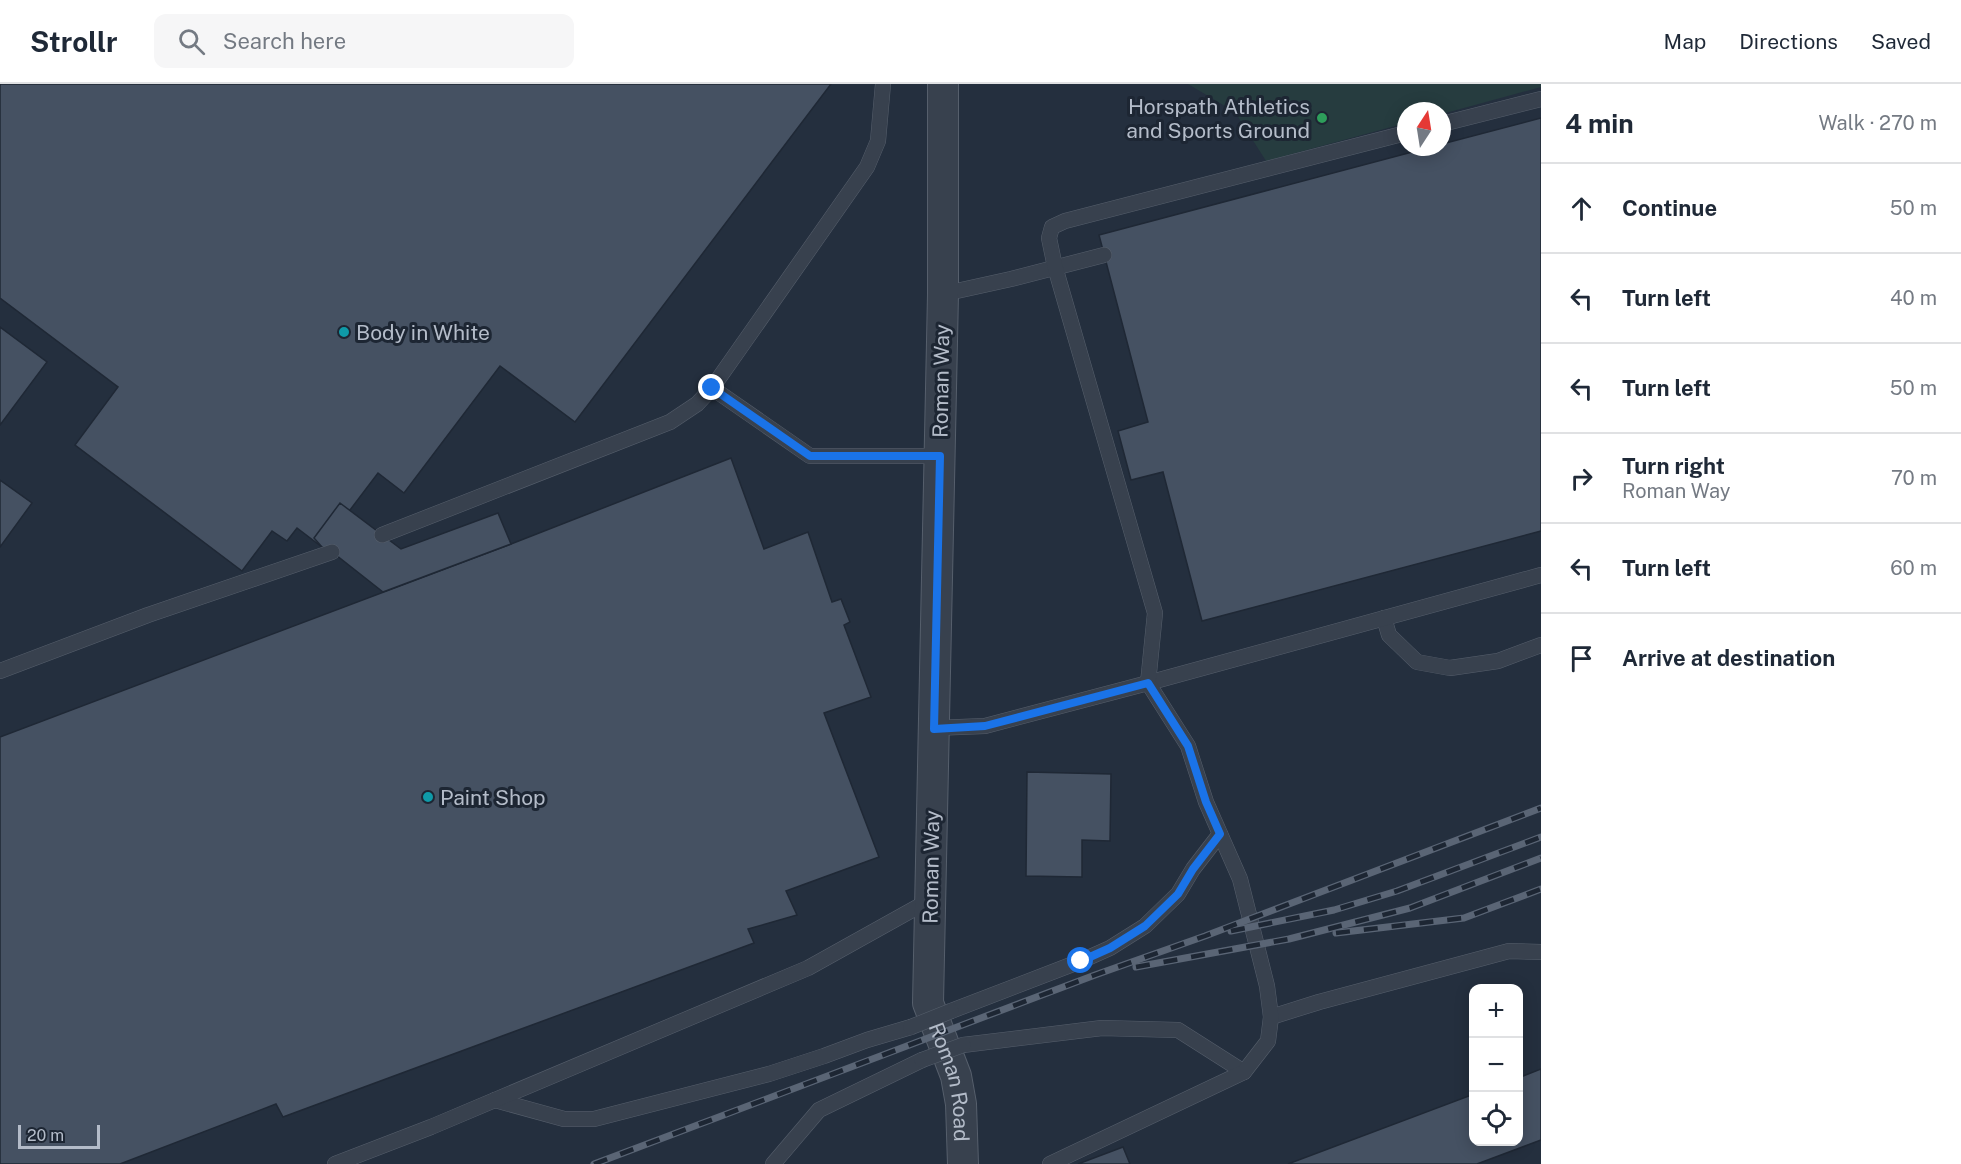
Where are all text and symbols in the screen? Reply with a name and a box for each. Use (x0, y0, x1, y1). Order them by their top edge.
search box (154, 14, 574, 68)
text: Strollr (30, 25, 118, 58)
icon: search (175, 25, 208, 58)
text: Search here (223, 28, 346, 54)
text: Map (1664, 29, 1706, 54)
text: Directions (1739, 29, 1838, 54)
text: Saved (1871, 29, 1931, 54)
place label: Horspath Athletics and Sports Ground (1126, 94, 1310, 143)
north arrow (1397, 102, 1451, 156)
text: 4 min (1565, 108, 1634, 139)
marker: Horspath Athletics and Sports Ground (1315, 111, 1329, 125)
text: Walk · 270 m (1818, 111, 1937, 135)
icon: ahead (1565, 192, 1598, 225)
text: Continue (1622, 195, 1717, 221)
text: 50 m (1890, 196, 1937, 220)
icon: left (1565, 282, 1598, 315)
text: Turn left (1622, 285, 1711, 311)
text: 40 m (1890, 286, 1937, 310)
place label: Body in White (356, 320, 490, 345)
street label: Roman Way (928, 324, 954, 438)
marker: Body in White (337, 325, 351, 339)
icon: left (1565, 372, 1598, 405)
route end (698, 374, 724, 400)
text: Turn left (1622, 375, 1711, 401)
text: 50 m (1890, 376, 1937, 400)
text: Turn right (1622, 453, 1725, 479)
icon: right (1565, 462, 1598, 495)
text: 70 m (1891, 466, 1937, 490)
text: Roman Way (1622, 479, 1730, 503)
icon: left (1565, 552, 1598, 585)
text: Turn left (1622, 555, 1711, 581)
text: 60 m (1890, 556, 1937, 580)
icon: arrive (1565, 642, 1598, 675)
text: Arrive at destination (1622, 645, 1835, 671)
place label: Paint Shop (440, 785, 546, 810)
marker: Paint Shop (421, 790, 435, 804)
street label: Roman Way (918, 810, 944, 924)
route start (1067, 947, 1093, 973)
map controls (1469, 984, 1523, 1146)
button: + (1469, 984, 1523, 1038)
street label: Roman Road (924, 1019, 975, 1142)
button: − (1469, 1038, 1523, 1092)
button: locate (1469, 1092, 1523, 1146)
scale bar (18, 1122, 100, 1150)
text: 20 m (27, 1126, 64, 1145)

